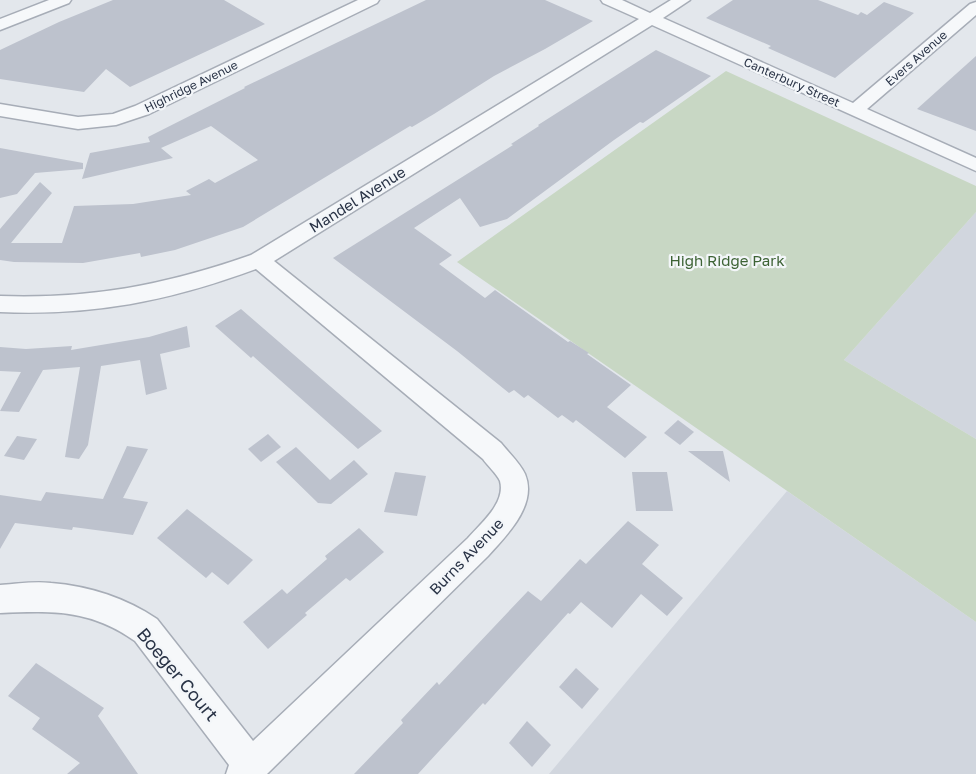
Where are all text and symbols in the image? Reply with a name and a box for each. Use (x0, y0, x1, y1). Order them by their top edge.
street label: Evers Avenue (882, 27, 950, 89)
street label: Canterbury Street (742, 54, 843, 110)
street label: Highridge Avenue (142, 57, 240, 115)
street label: Mandel Avenue (306, 162, 409, 236)
park label: High Ridge Park (669, 251, 785, 269)
street label: Burns Avenue (425, 514, 507, 598)
street label: Boeger Court (133, 623, 223, 725)

